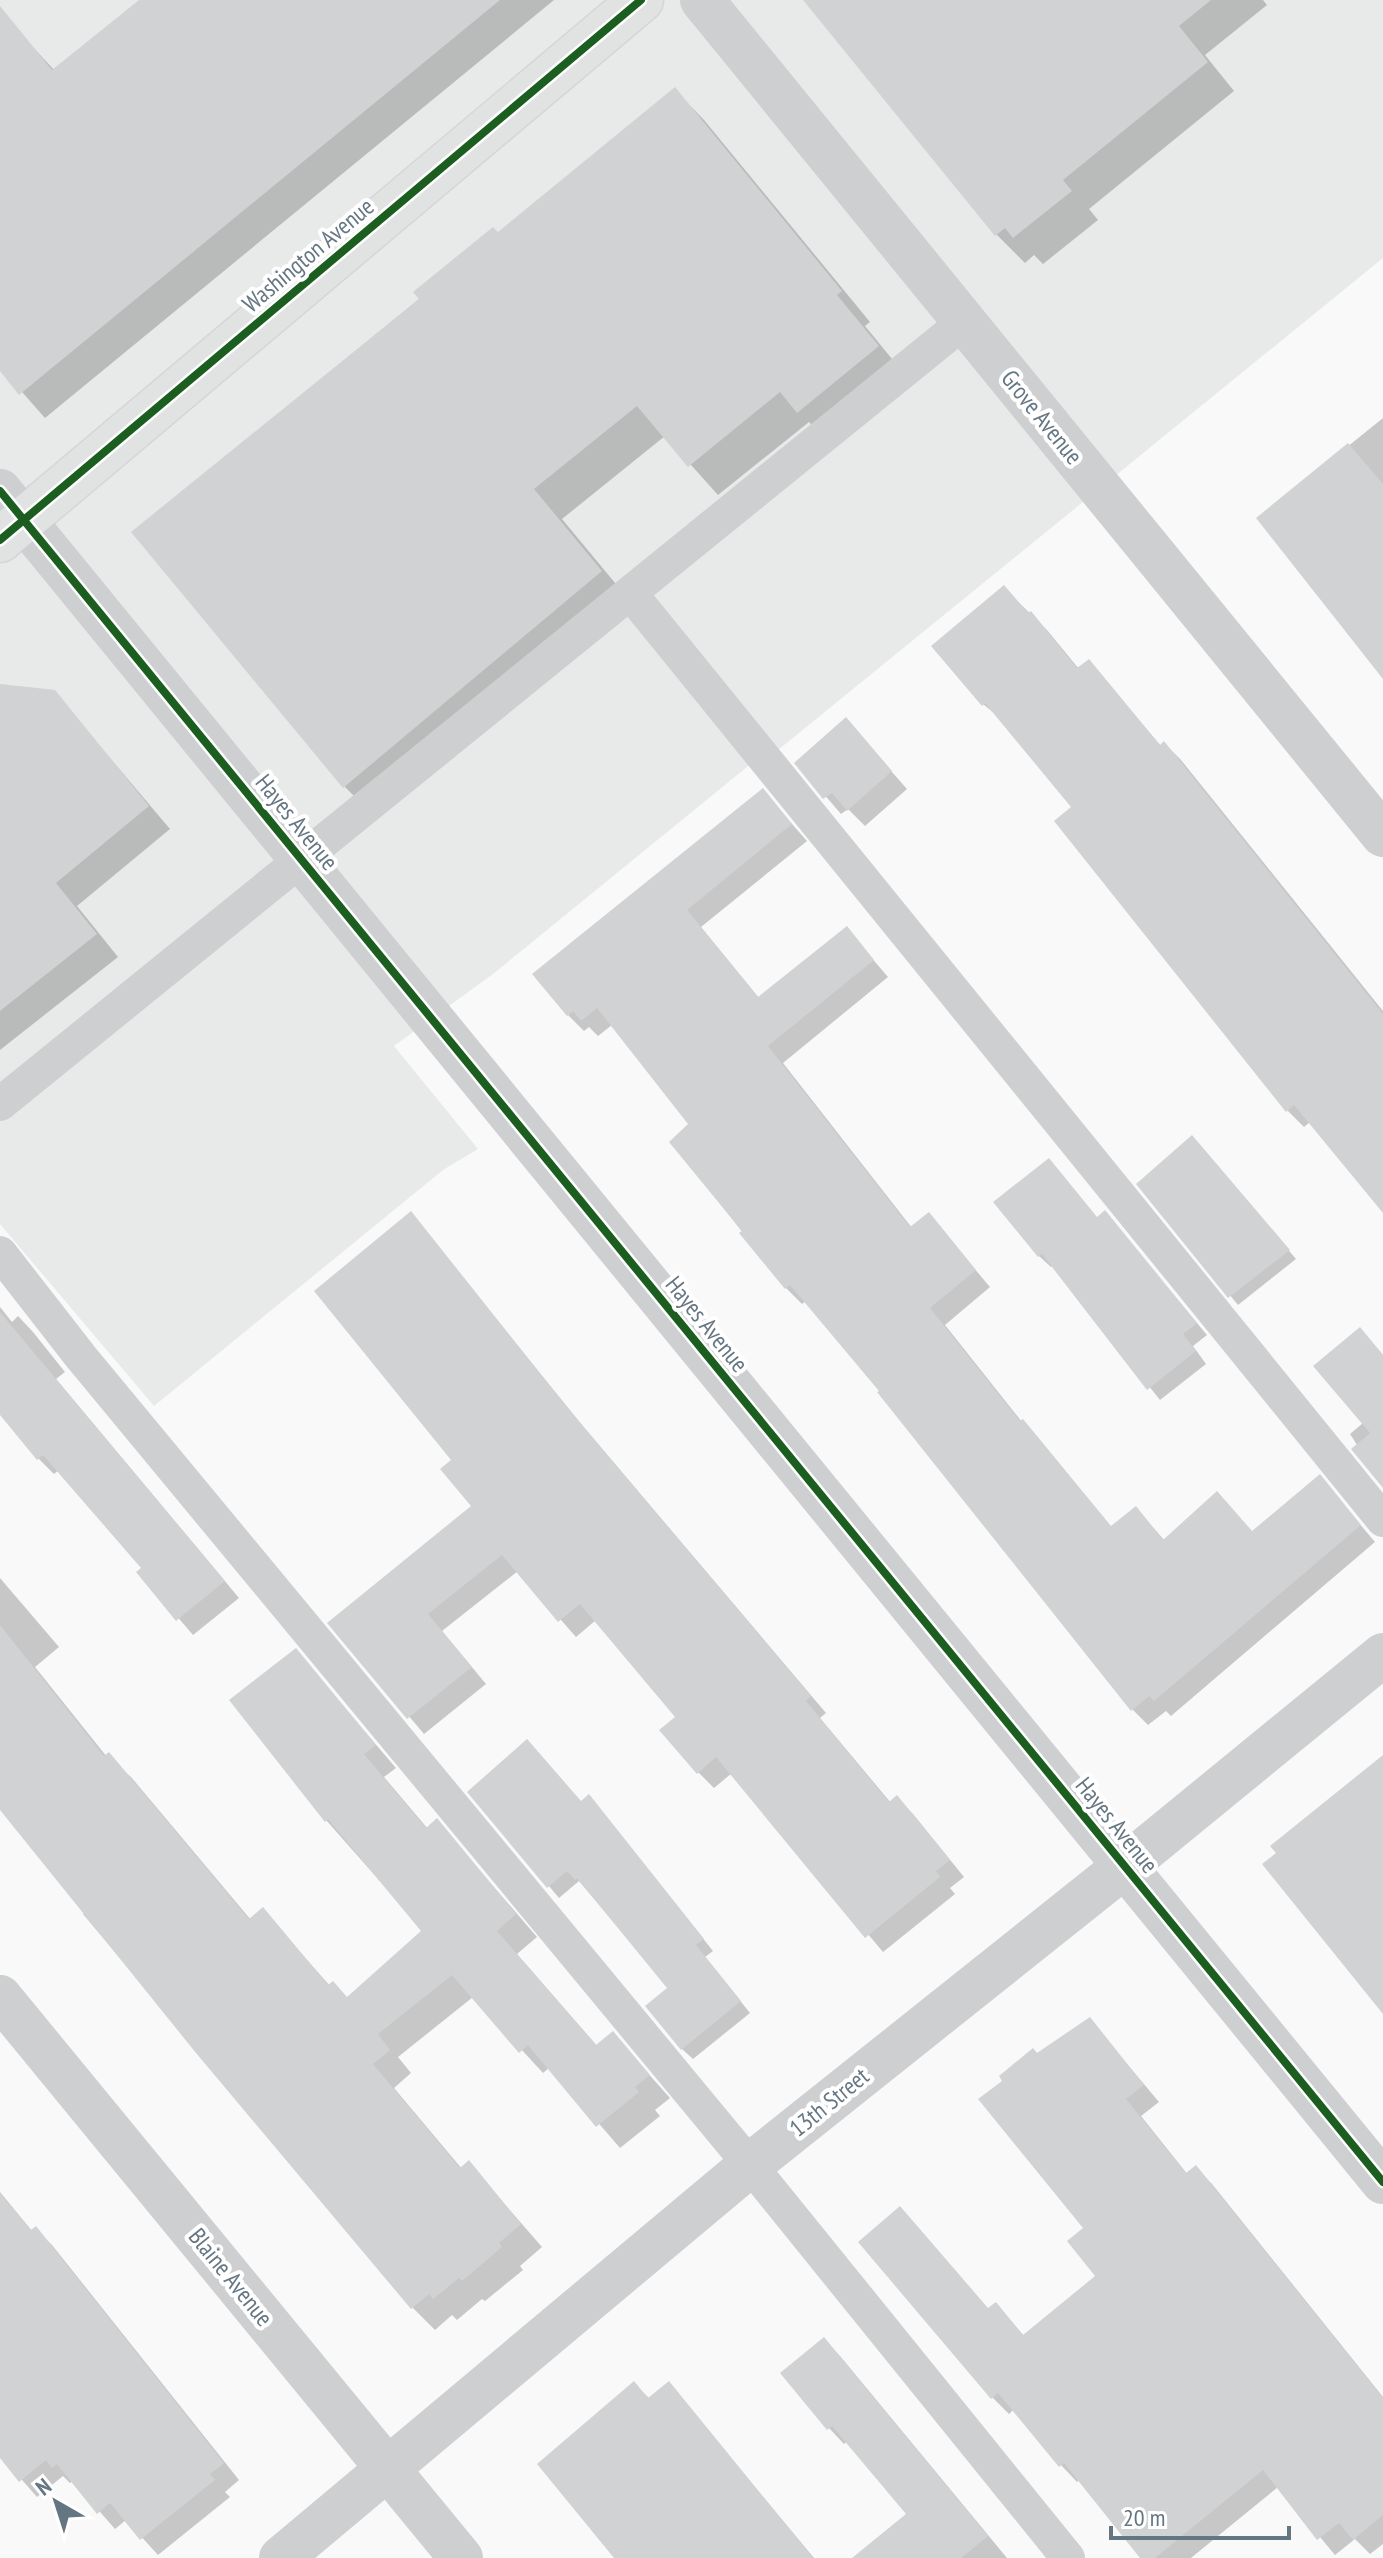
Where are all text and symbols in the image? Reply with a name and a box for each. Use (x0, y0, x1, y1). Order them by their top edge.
street label: Washington Avenue (236, 191, 380, 319)
street label: Grove Avenue (994, 363, 1090, 471)
street label: Hayes Avenue (249, 768, 345, 876)
street label: Hayes Avenue (659, 1270, 755, 1378)
street label: Hayes Avenue (1069, 1771, 1165, 1879)
street label: 13th Street (783, 2060, 875, 2143)
street label: Blaine Avenue (182, 2222, 280, 2332)
north arrow (16, 2462, 96, 2542)
text: N (30, 2472, 57, 2501)
scale bar (1111, 2490, 1289, 2540)
text: 20 m (1123, 2502, 1165, 2533)

